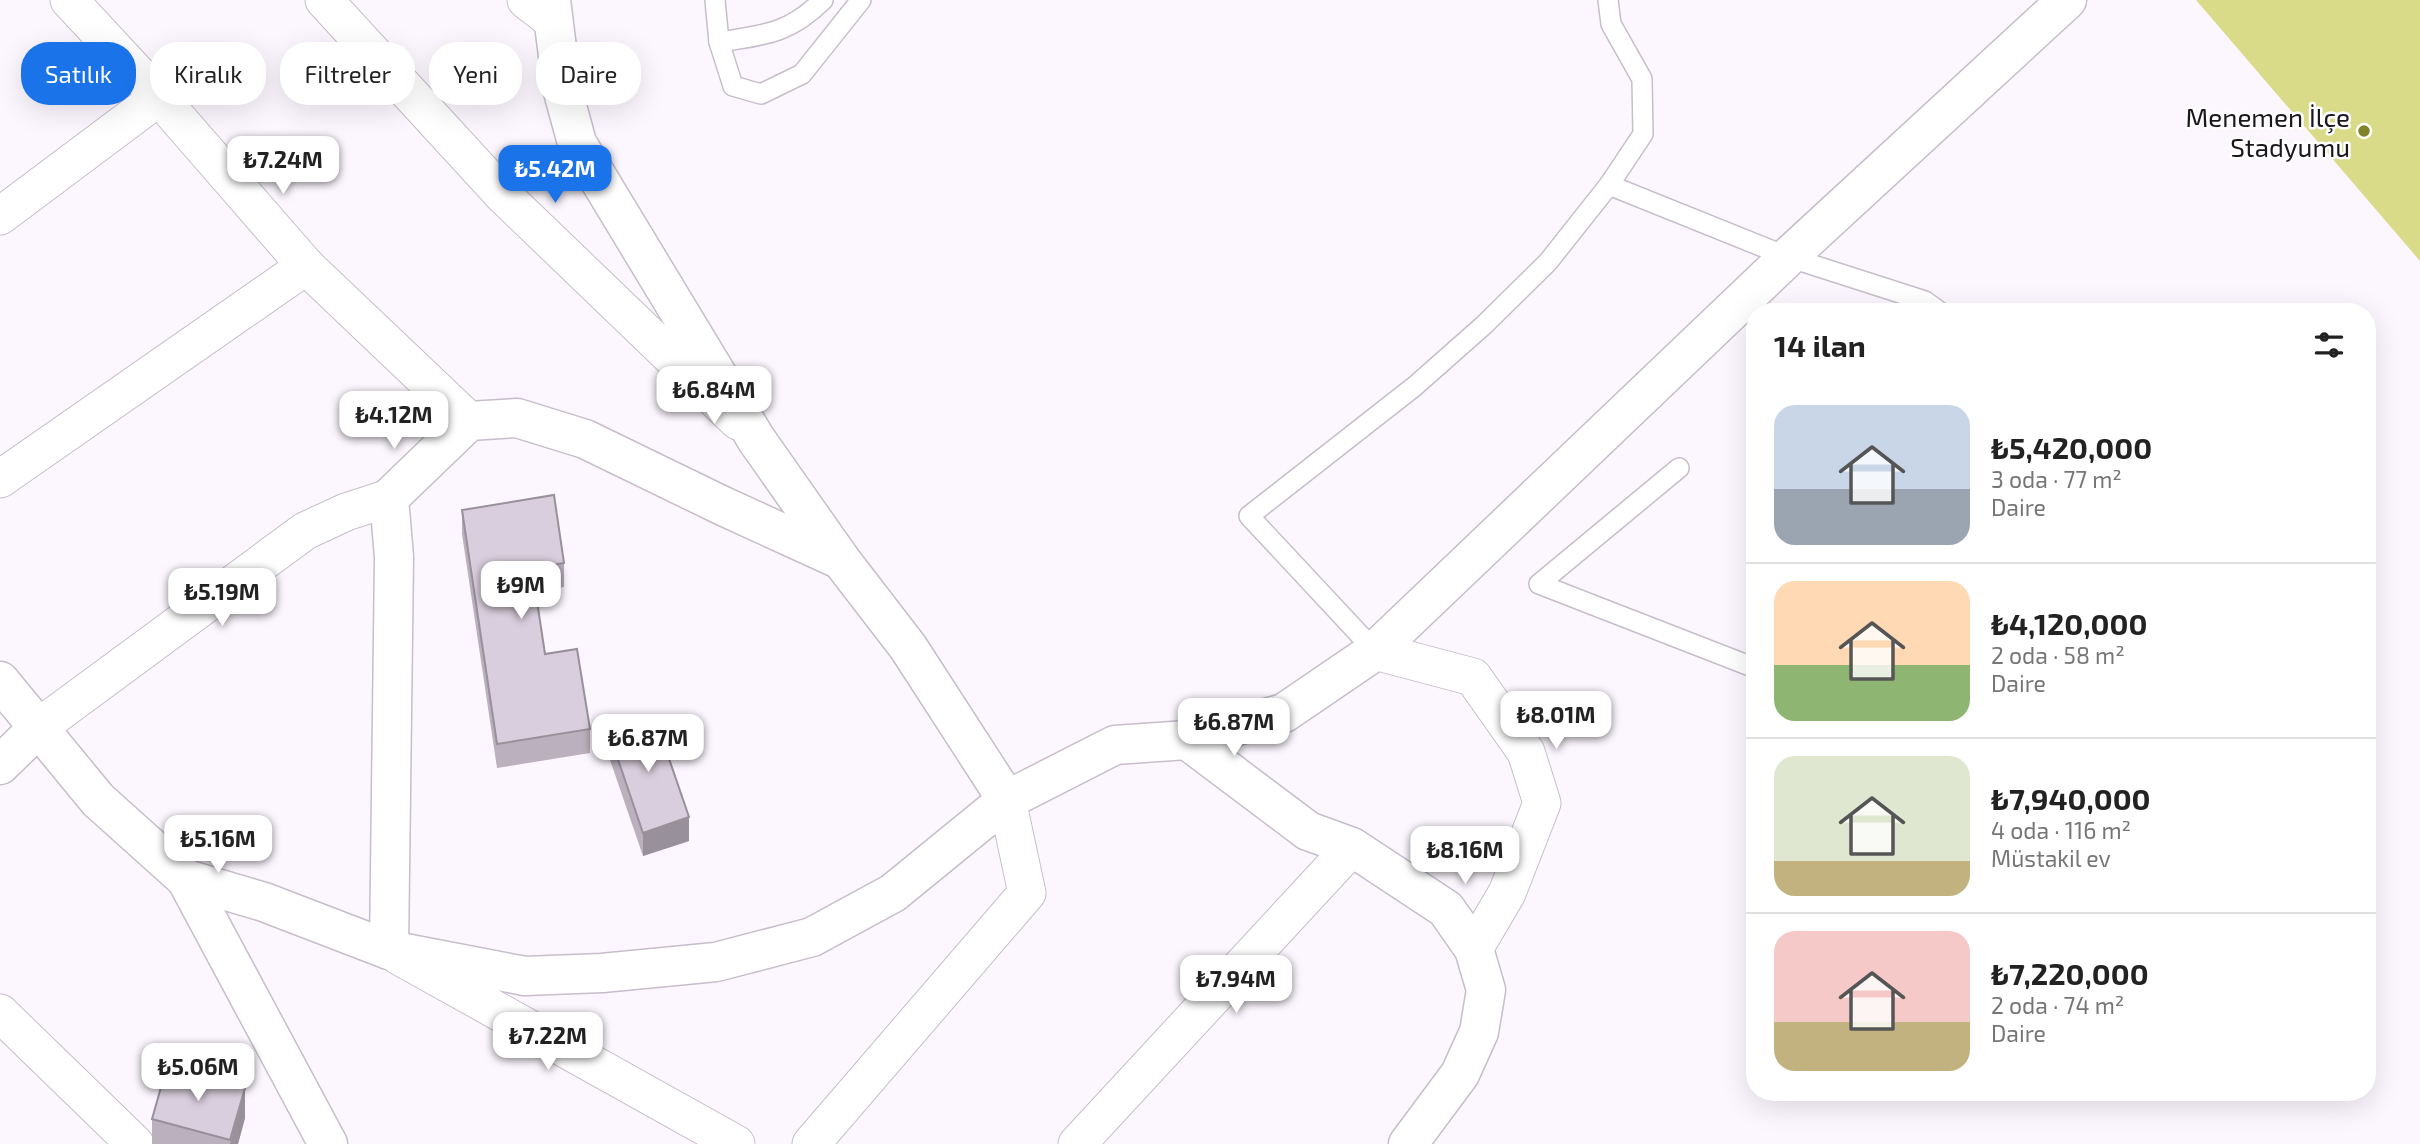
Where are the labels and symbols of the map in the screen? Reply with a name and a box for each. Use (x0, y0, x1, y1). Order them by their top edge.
place label: Menemen İlçe Stadyumu (2186, 101, 2350, 162)
marker: Menemen İlçe Stadyumu (2356, 123, 2372, 139)
pin: ₺7.24M (226, 136, 340, 196)
pin: ₺5.42M (498, 146, 612, 205)
pin: ₺6.84M (657, 366, 771, 426)
pin: ₺4.12M (337, 392, 451, 451)
pin: ₺9M (487, 562, 555, 621)
pin: ₺5.19M (165, 568, 279, 628)
pin: ₺8.01M (1499, 692, 1613, 751)
pin: ₺6.87M (1177, 698, 1291, 758)
pin: ₺6.87M (591, 714, 705, 774)
pin: ₺5.16M (161, 816, 275, 875)
pin: ₺8.16M (1408, 826, 1522, 886)
pin: ₺7.94M (1179, 956, 1293, 1015)
pin: ₺7.22M (491, 1012, 605, 1072)
pin: ₺5.06M (141, 1044, 255, 1103)

